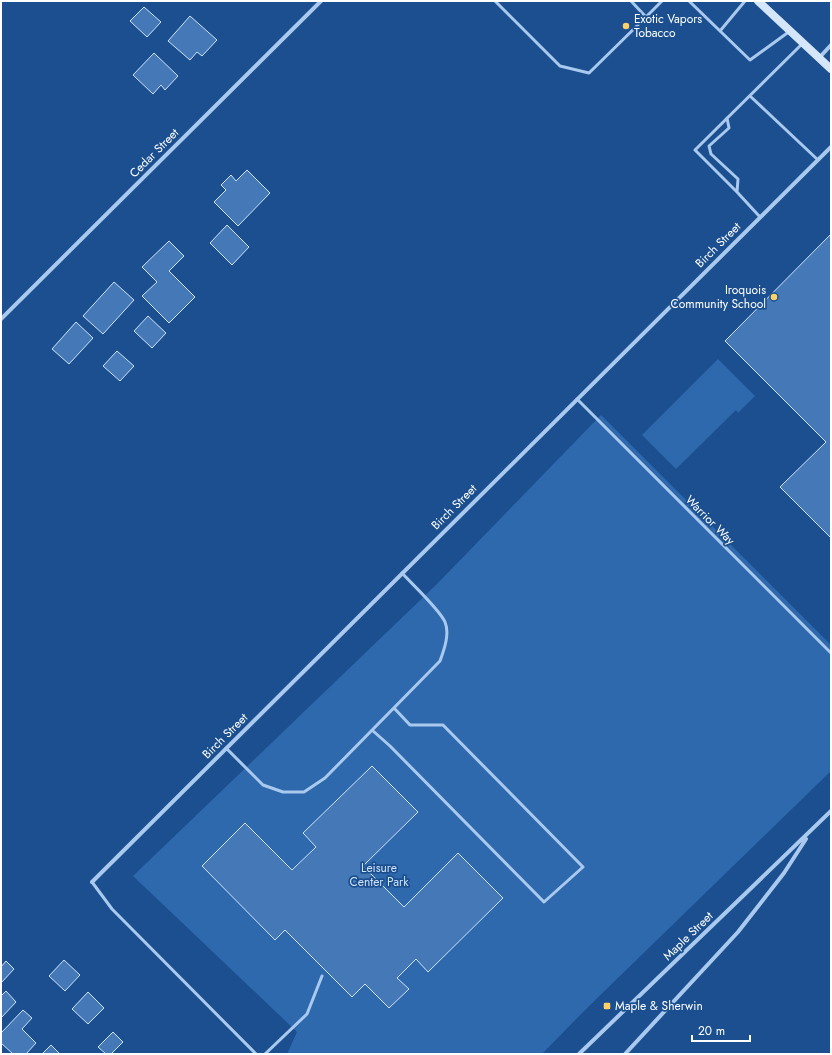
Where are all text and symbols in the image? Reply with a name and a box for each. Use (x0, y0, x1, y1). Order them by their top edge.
place label: Exotic Vapors Tobacco (634, 10, 702, 42)
marker: Exotic Vapors Tobacco (621, 21, 631, 31)
street label: Cedar Street (125, 124, 183, 182)
street label: Birch Street (691, 218, 745, 272)
place label: Iroquois Community School (671, 281, 766, 313)
marker: Iroquois Community School (769, 292, 779, 302)
street label: Birch Street (427, 480, 481, 534)
street label: Warrior Way (681, 491, 739, 549)
street label: Birch Street (198, 709, 252, 763)
park label: Leisure Center Park (350, 859, 409, 891)
street label: Maple Street (659, 907, 717, 965)
place label: Maple & Sherwin (615, 997, 703, 1015)
marker: Maple & Sherwin (602, 1001, 612, 1011)
scale bar (692, 1017, 750, 1043)
text: 20 m (698, 1022, 725, 1040)

